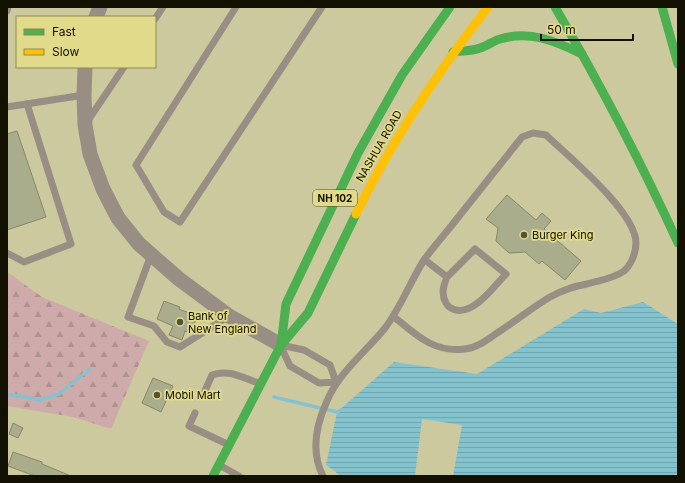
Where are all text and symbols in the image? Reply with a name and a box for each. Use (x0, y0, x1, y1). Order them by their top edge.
legend (16, 16, 156, 68)
scale bar (541, 16, 633, 42)
text: 50 m (547, 22, 576, 37)
text: Fast (52, 24, 76, 39)
text: Slow (52, 44, 80, 59)
street label: NASHUA ROAD (353, 108, 405, 184)
road number: NH 102 (313, 190, 357, 206)
place label: Burger King (532, 228, 594, 242)
marker: Burger King (519, 230, 529, 240)
place label: Bank of New England (188, 309, 257, 336)
marker: Bank of New England (175, 317, 185, 327)
place label: Mobil Mart (165, 388, 221, 402)
marker: Mobil Mart (152, 390, 162, 400)

